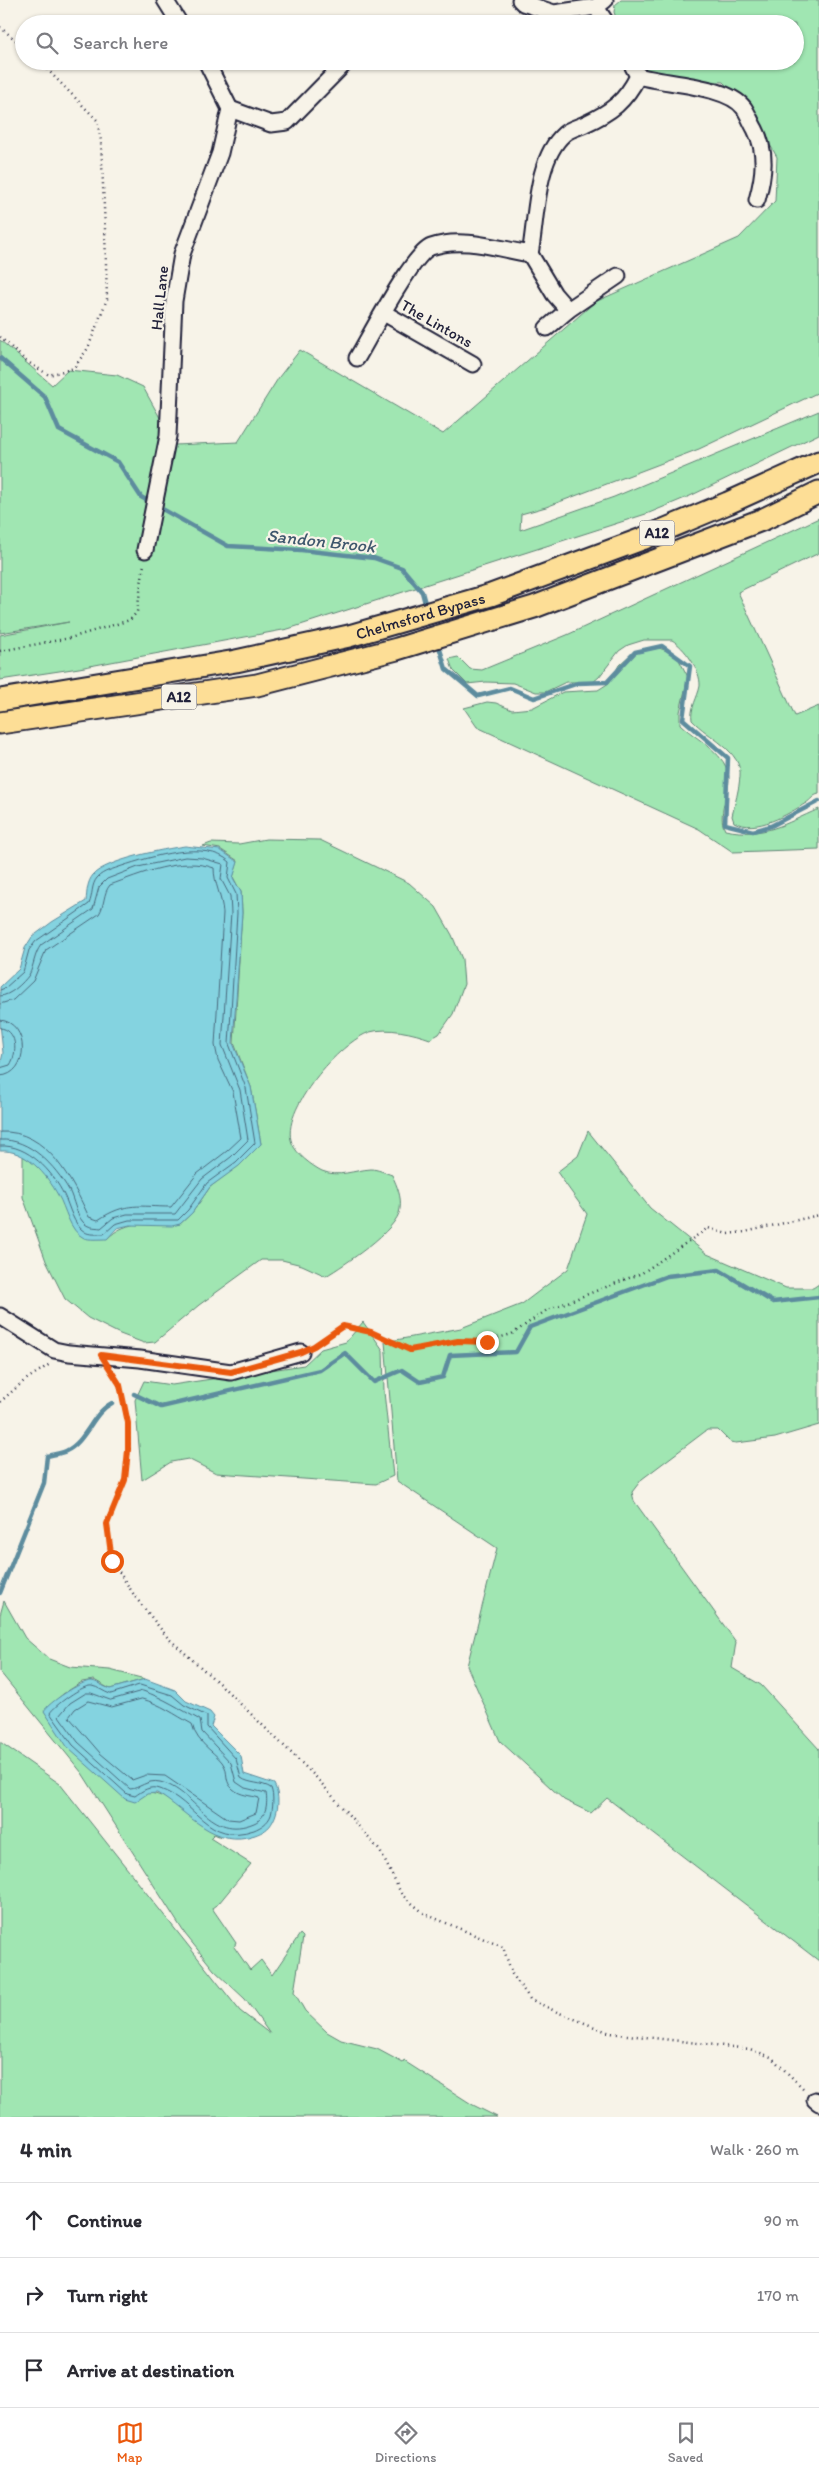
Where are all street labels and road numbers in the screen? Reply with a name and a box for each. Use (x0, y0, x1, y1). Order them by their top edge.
street label: Hall Lane (147, 265, 172, 331)
street label: The Lintons (397, 295, 476, 352)
road number: A12 (640, 520, 674, 546)
street label: Chelmsford Bypass (353, 588, 487, 644)
road number: A12 (162, 684, 196, 710)

